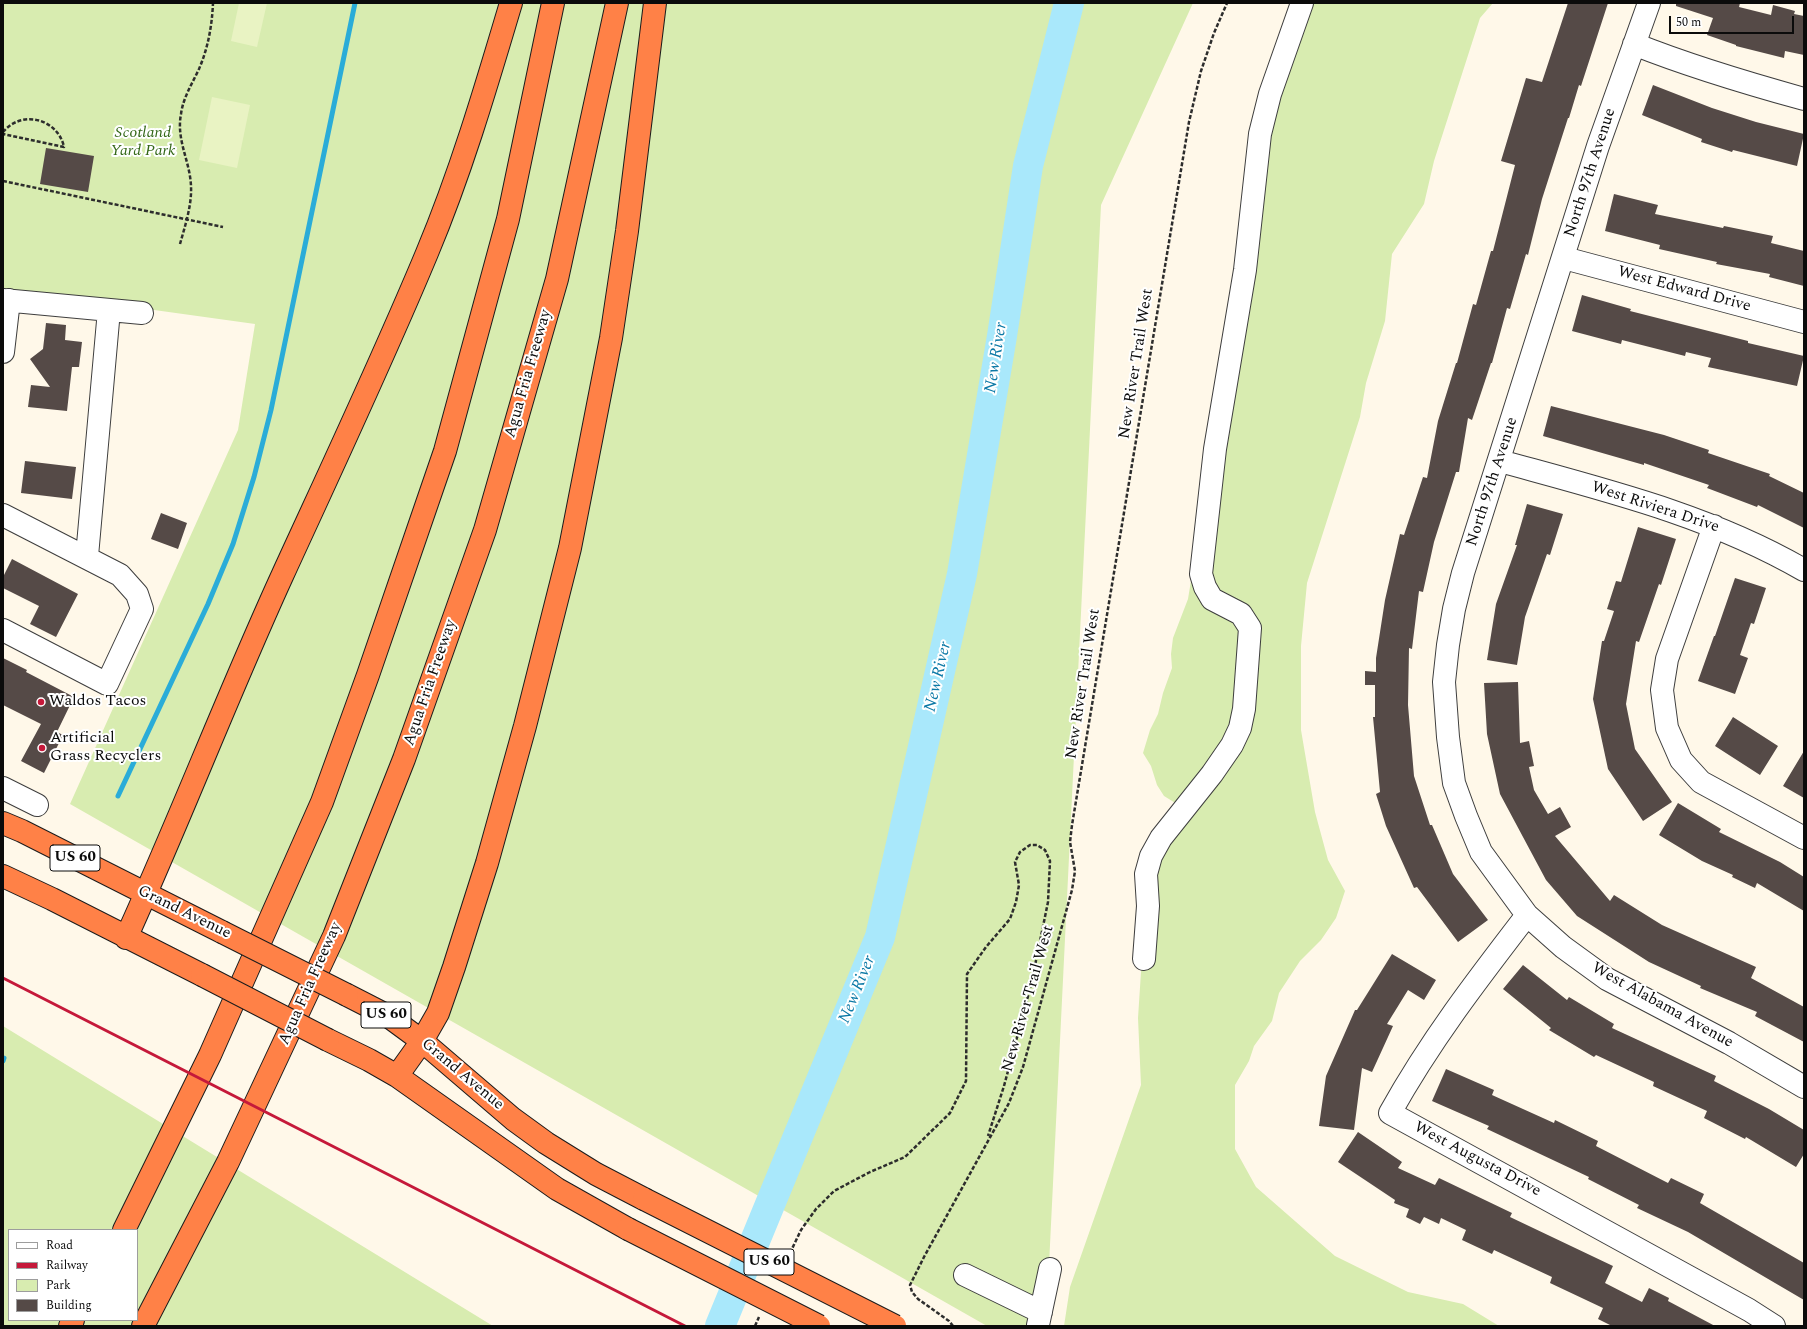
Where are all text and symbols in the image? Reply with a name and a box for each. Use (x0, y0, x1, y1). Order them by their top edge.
scale bar (1671, 8, 1796, 34)
text: 50 m (1676, 13, 1701, 32)
street label: North 97th Avenue (1561, 106, 1621, 240)
park label: Scotland Yard Park (110, 124, 176, 162)
street label: West Edward Drive (1615, 263, 1753, 317)
street label: New River Trail West (1116, 288, 1158, 440)
street label: Agua Fria Freeway (502, 308, 556, 440)
water label: New River (981, 321, 1013, 395)
street label: North 97th Avenue (1463, 415, 1523, 549)
street label: West Riviera Drive (1589, 478, 1721, 538)
street label: New River Trail West (1063, 608, 1105, 760)
street label: Agua Fria Freeway (400, 617, 462, 749)
water label: New River (921, 640, 957, 714)
place label: Waldos Tacos (49, 692, 147, 712)
marker: Waldos Tacos (36, 697, 46, 707)
place label: Artificial Grass Recyclers (50, 729, 161, 767)
marker: Artificial Grass Recyclers (37, 743, 47, 753)
road number: US 60 (50, 845, 100, 871)
street label: Grand Avenue (134, 882, 234, 944)
street label: Agua Fria Freeway (275, 920, 347, 1048)
street label: New River Trail West (999, 923, 1059, 1075)
water label: New River (835, 953, 881, 1027)
street label: West Alabama Avenue (1588, 959, 1736, 1053)
road number: US 60 (361, 1002, 411, 1028)
street label: Grand Avenue (417, 1035, 507, 1115)
street label: West Augusta Drive (1410, 1118, 1544, 1202)
legend (8, 1229, 138, 1321)
text: Road (46, 1236, 73, 1255)
road number: US 60 (744, 1249, 794, 1275)
text: Railway (46, 1256, 88, 1275)
text: Park (46, 1276, 71, 1295)
text: Building (46, 1296, 92, 1315)

